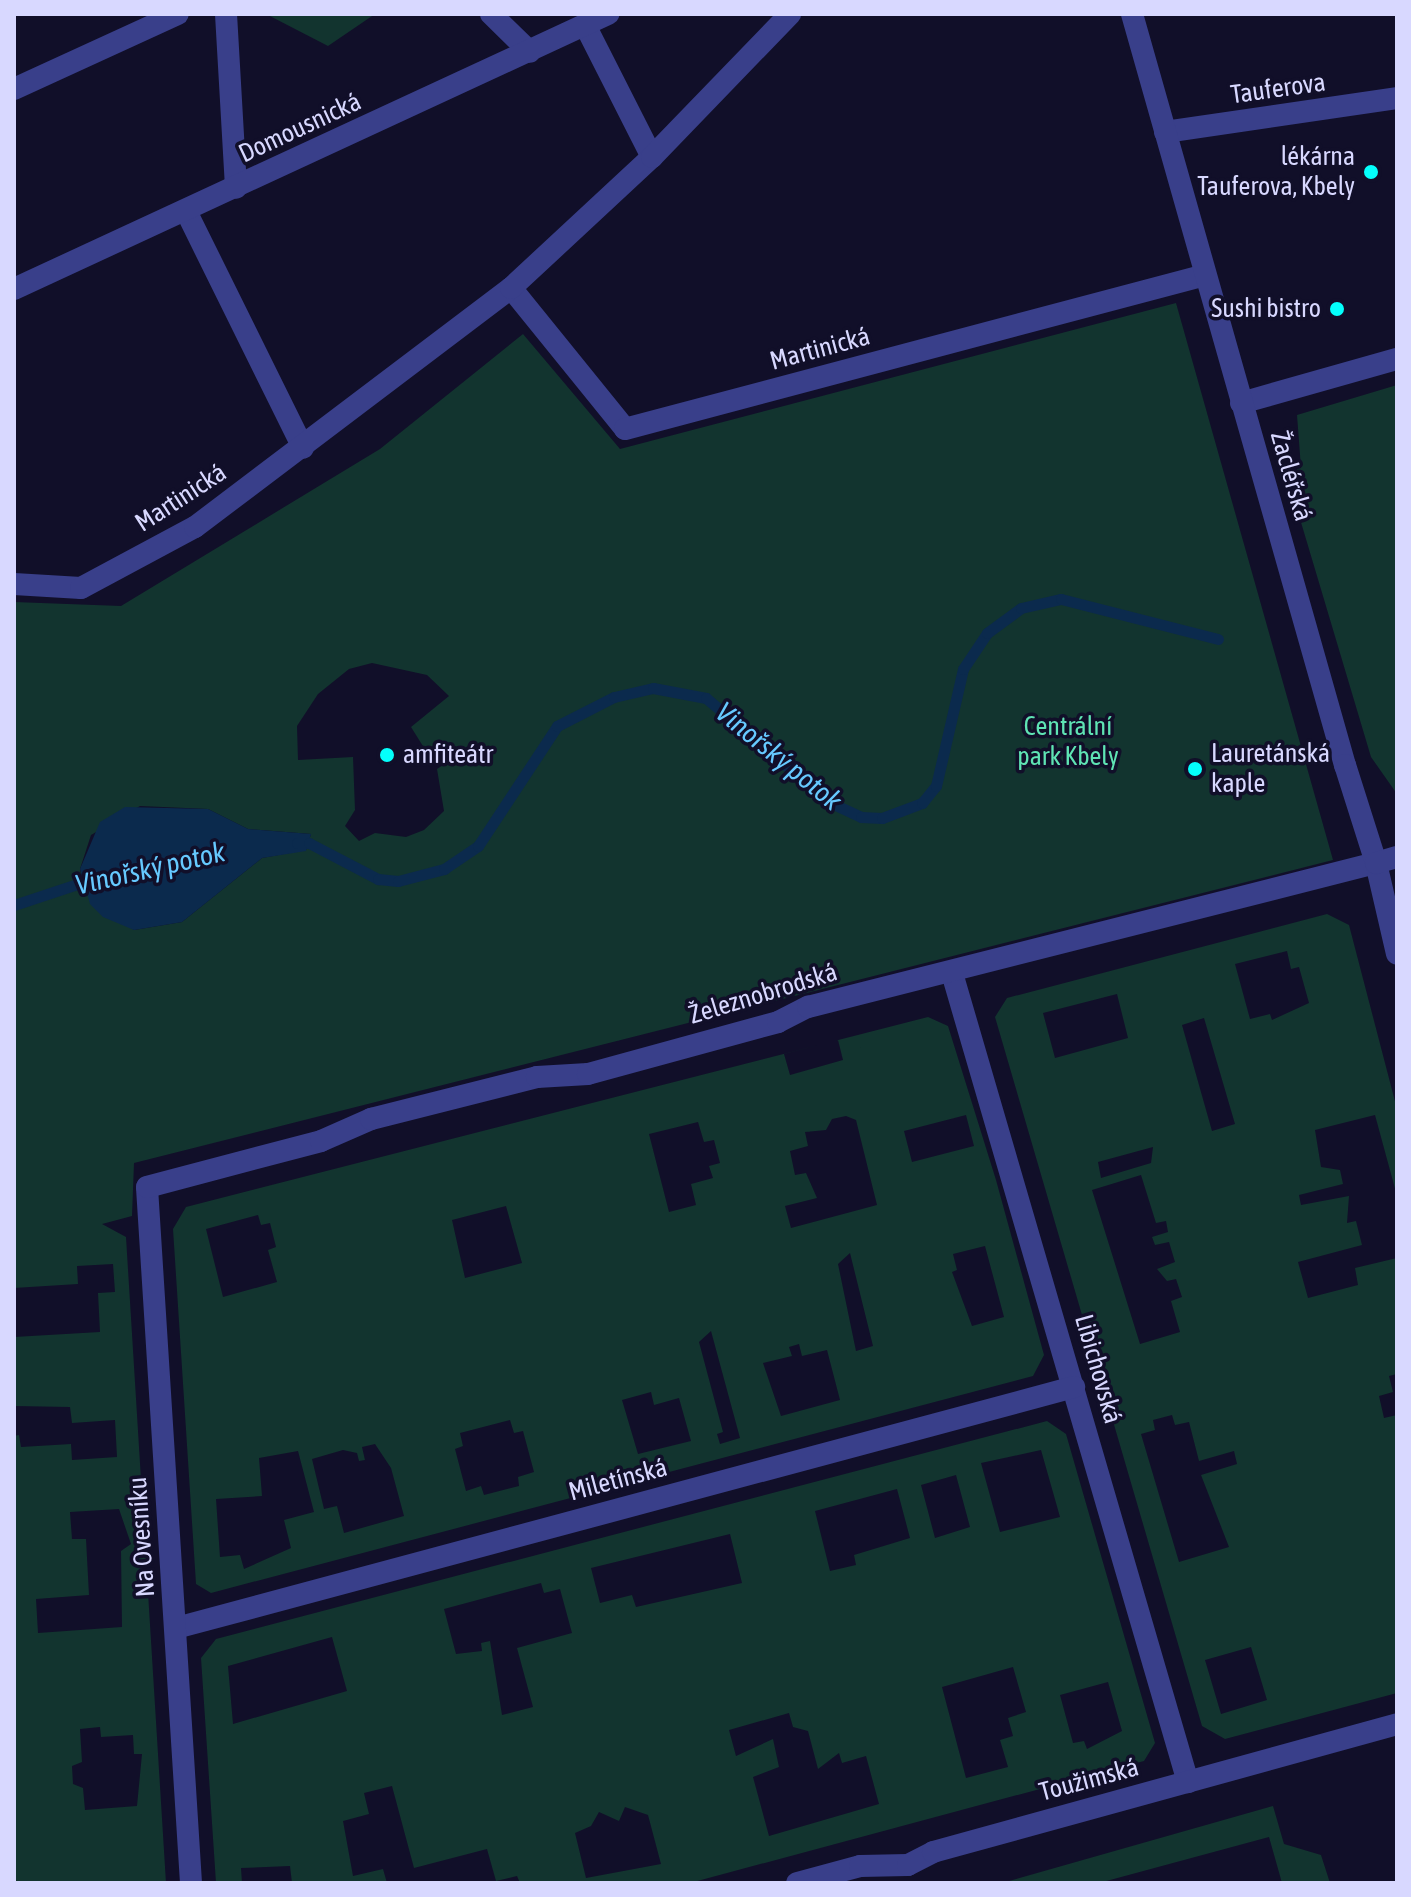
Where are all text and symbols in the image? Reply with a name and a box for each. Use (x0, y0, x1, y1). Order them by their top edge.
street label: Tauferova (1229, 67, 1327, 111)
street label: Domousnická (234, 86, 366, 170)
place label: lékárna Tauferova, Kbely (1197, 141, 1355, 202)
marker: lékárna Tauferova, Kbely (1362, 163, 1380, 181)
place label: Sushi bistro (1211, 293, 1321, 325)
marker: Sushi bistro (1328, 300, 1346, 318)
street label: Martinická (767, 321, 873, 377)
street label: Žacléřská (1263, 427, 1319, 525)
street label: Martinická (130, 457, 232, 539)
water label: Vinořský potok (709, 695, 849, 817)
park label: Centrální park Kbely (1017, 711, 1119, 772)
place label: Lauretánská kaple (1211, 738, 1330, 800)
place label: amfiteátr (403, 739, 493, 771)
marker: amfiteátr (378, 746, 396, 764)
marker: Lauretánská kaple (1186, 760, 1204, 778)
water label: Vinořský potok (72, 834, 228, 902)
street label: Železnobrodská (685, 957, 841, 1031)
street label: Libichovská (1068, 1311, 1128, 1427)
street label: Miletínská (565, 1452, 671, 1508)
street label: Na Ovesníku (122, 1476, 162, 1598)
street label: Toužimská (1036, 1752, 1142, 1808)

